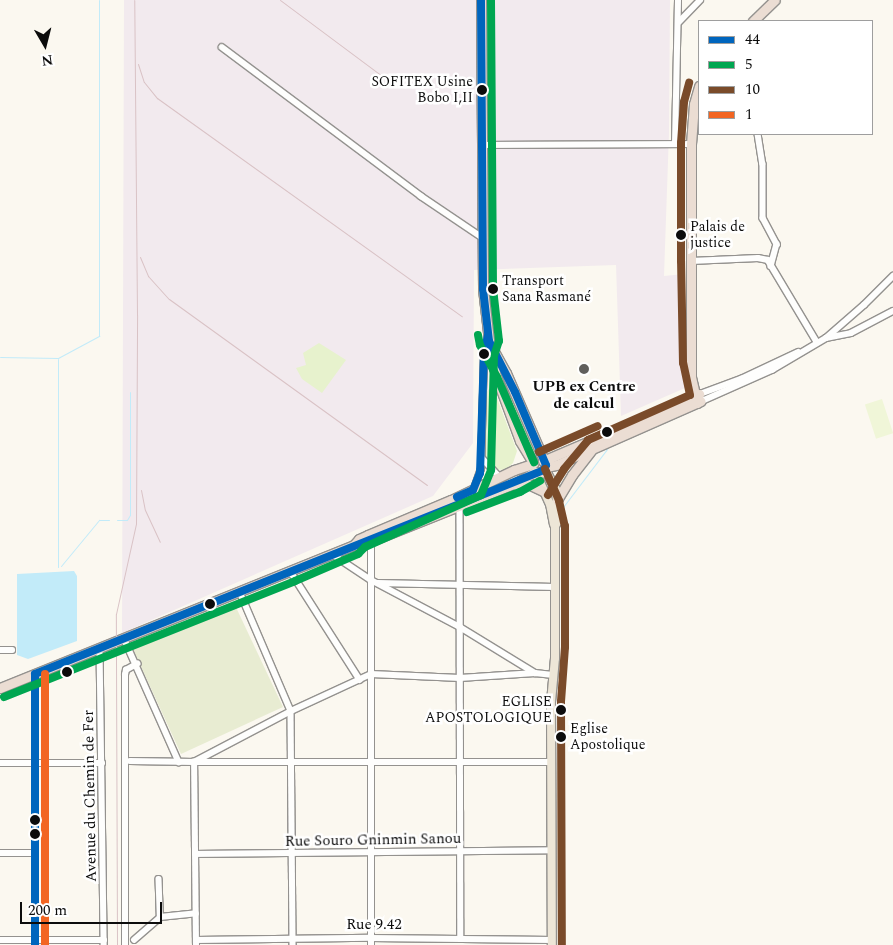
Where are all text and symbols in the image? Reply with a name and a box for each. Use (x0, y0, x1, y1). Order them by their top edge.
north arrow (20, 20, 70, 70)
legend (698, 20, 873, 135)
text: 44 (745, 28, 760, 51)
text: N (40, 49, 54, 72)
text: 5 (745, 53, 753, 76)
place label: SOFITEX Usine Bobo I,II (371, 74, 473, 106)
text: 10 (745, 78, 760, 101)
marker: SOFITEX Usine Bobo I,II (477, 85, 487, 95)
text: 1 (745, 103, 753, 126)
place label: Palais de justice (690, 219, 745, 252)
marker: Palais de justice (676, 230, 686, 240)
place label: Transport Sana Rasmané (502, 273, 591, 306)
marker: Transport Sana Rasmané (488, 284, 498, 294)
unlabelled marker (479, 349, 489, 359)
marker: UPB ex Centre de calcul (578, 363, 590, 375)
place label: UPB ex Centre de calcul (532, 377, 636, 412)
unlabelled marker (602, 427, 612, 437)
unlabelled marker (205, 599, 215, 609)
unlabelled marker (62, 667, 72, 677)
place label: EGLISE APOSTOLOGIQUE (425, 694, 552, 726)
marker: EGLISE APOSTOLOGIQUE (556, 705, 566, 715)
street label: Avenue du Chemin de Fer (79, 710, 101, 882)
place label: Eglise Apostolique (570, 721, 645, 754)
marker: Eglise Apostolique (556, 732, 566, 742)
unlabelled marker (30, 815, 40, 825)
unlabelled marker (30, 829, 40, 839)
street label: Rue Souro Gninmin Sanou (285, 829, 461, 851)
scale bar (22, 892, 165, 924)
text: 200 m (28, 899, 67, 922)
street label: Rue 9.42 (346, 916, 402, 934)

